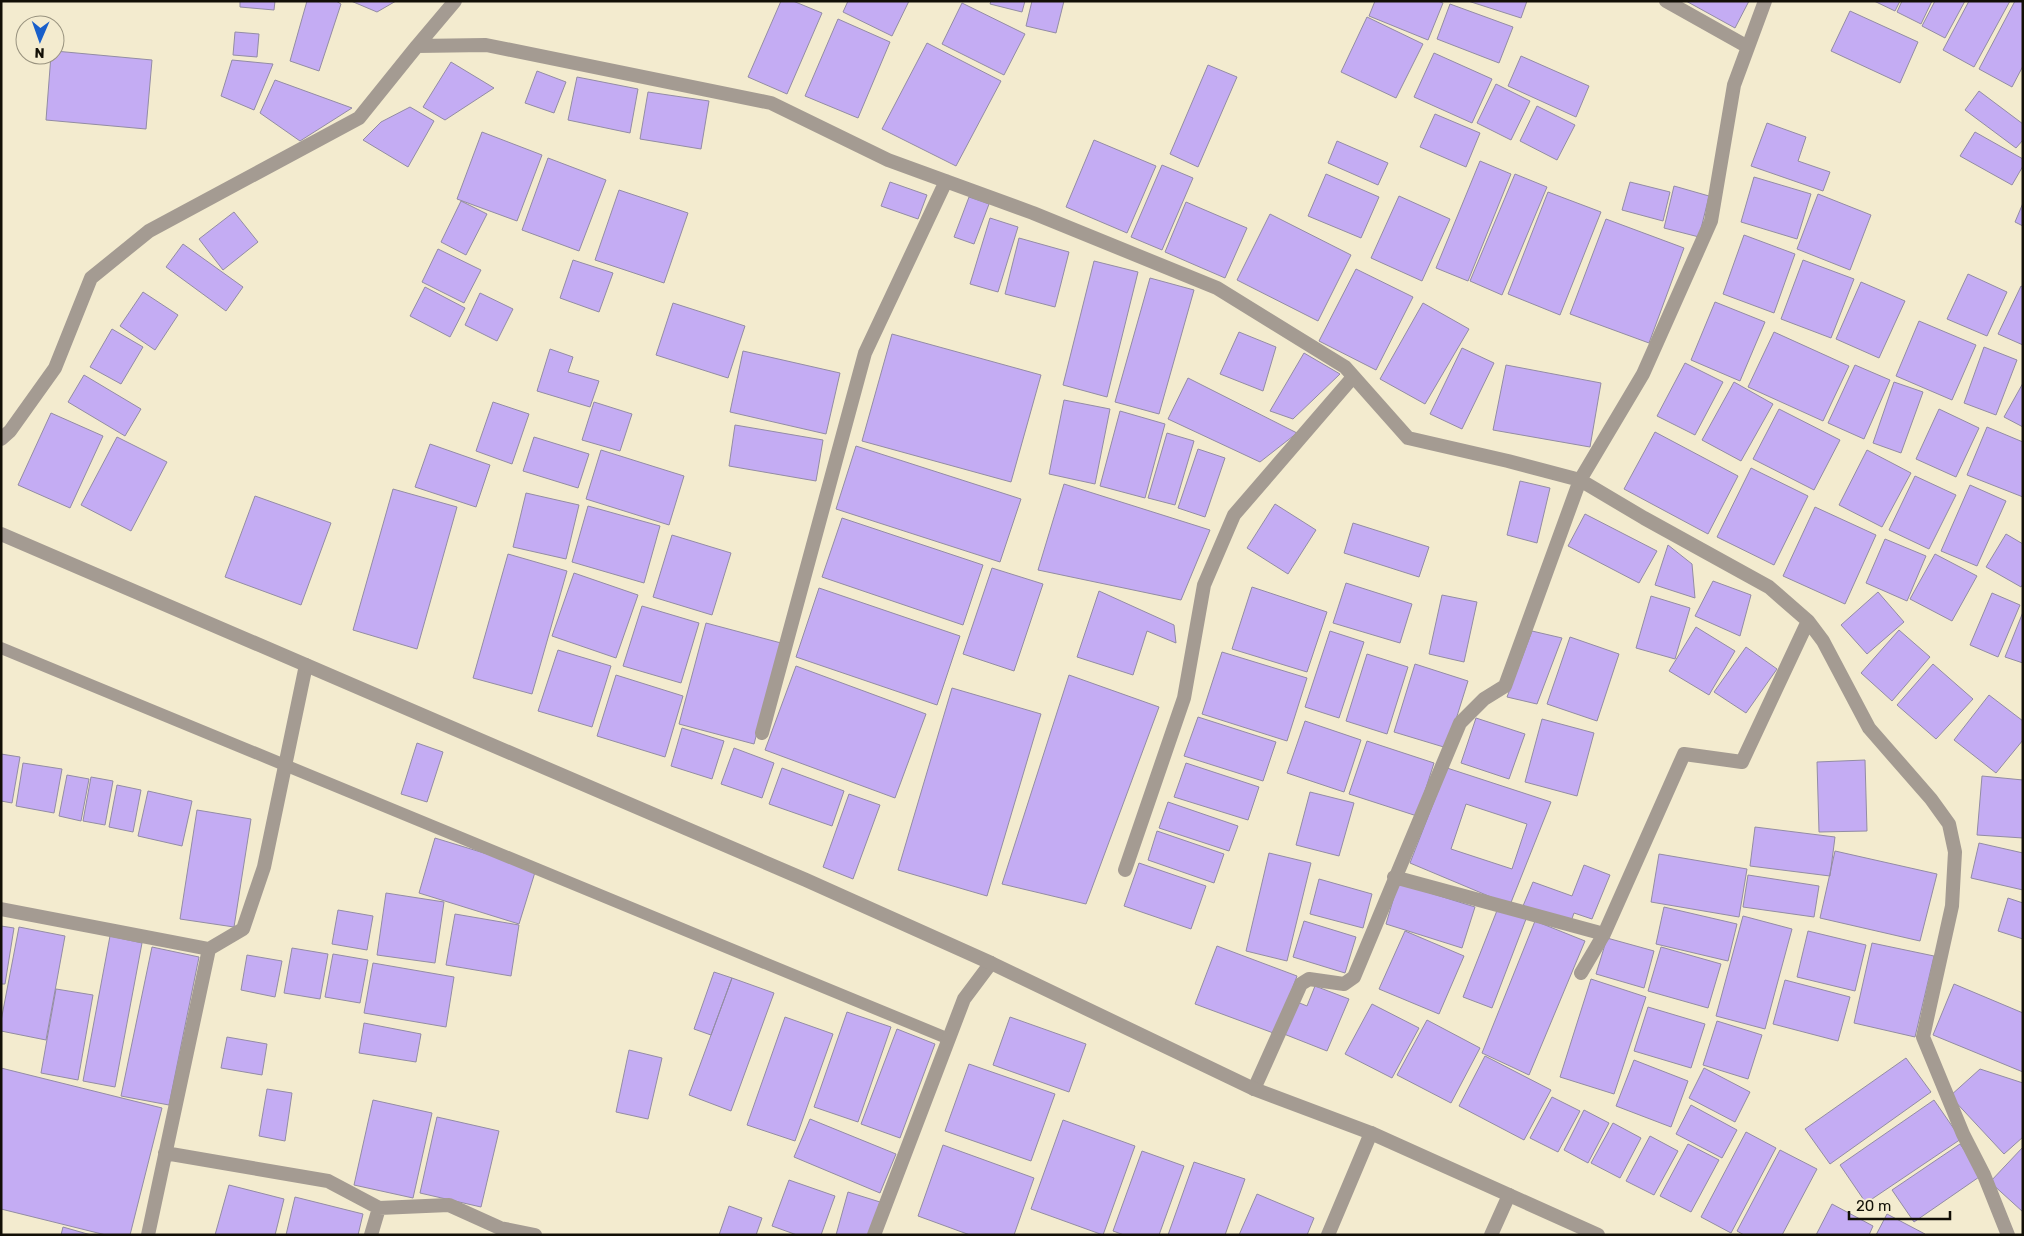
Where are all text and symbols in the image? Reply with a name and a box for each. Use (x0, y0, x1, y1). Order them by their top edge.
north arrow (15, 15, 65, 65)
text: N (34, 44, 45, 61)
scale bar (1849, 1188, 1950, 1220)
text: 20 m (1856, 1197, 1891, 1215)

